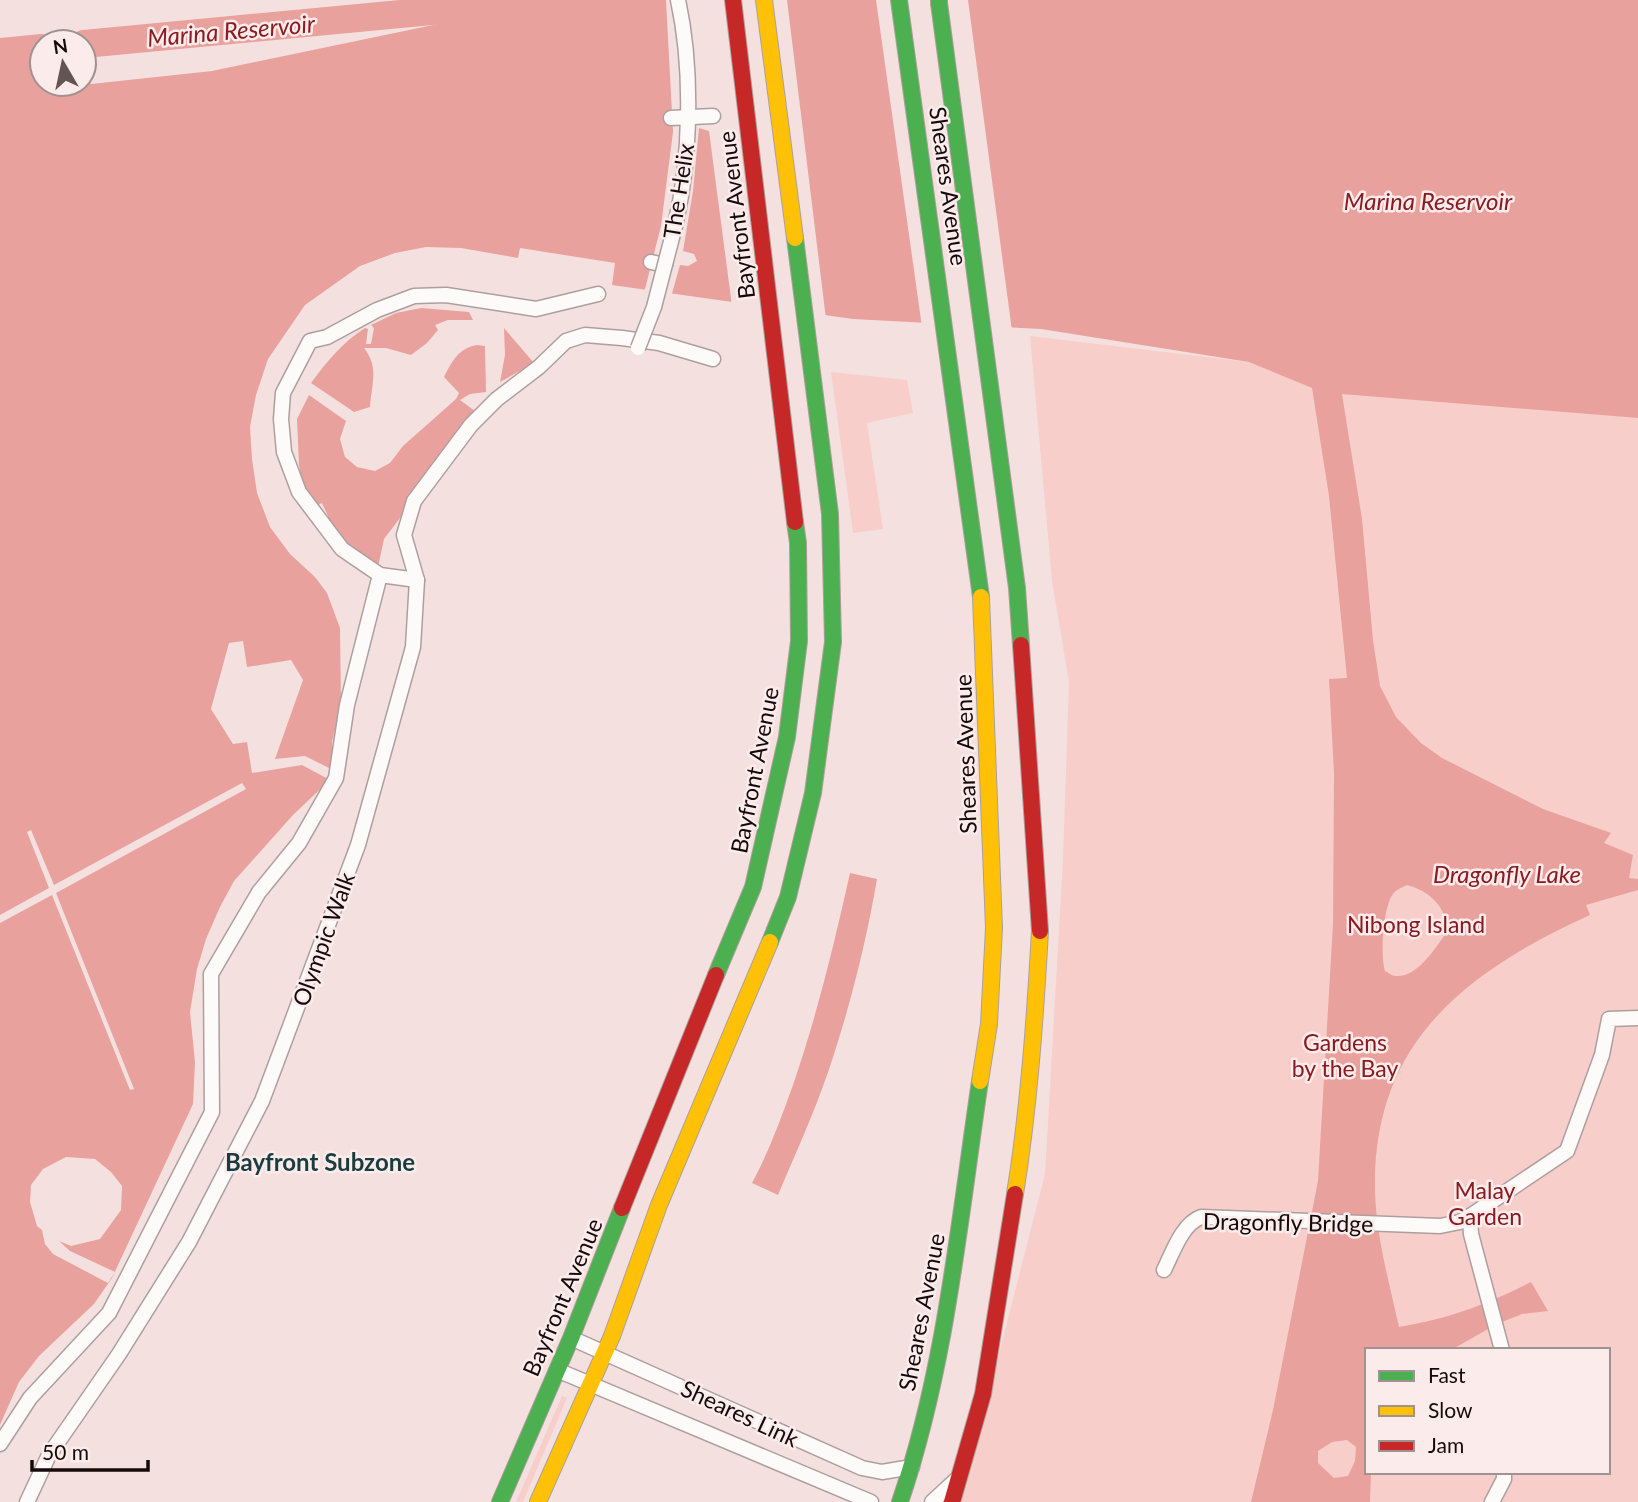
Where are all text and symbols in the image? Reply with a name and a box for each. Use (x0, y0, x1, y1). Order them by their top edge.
water label: Marina Reservoir (146, 8, 317, 52)
north arrow (28, 28, 98, 98)
text: N (51, 33, 69, 58)
street label: Sheares Avenue (924, 105, 974, 267)
street label: Bayfront Avenue (712, 129, 760, 301)
street label: The Helix (657, 141, 699, 241)
water label: Marina Reservoir (1344, 186, 1513, 215)
street label: Sheares Avenue (948, 674, 982, 834)
street label: Bayfront Avenue (724, 684, 784, 856)
water label: Dragonfly Lake (1433, 859, 1581, 888)
street label: Olympic Walk (286, 868, 360, 1010)
park label: Nibong Island (1347, 910, 1485, 938)
park label: Gardens by the Bay (1292, 1028, 1398, 1082)
district label: Bayfront Subzone (225, 1147, 415, 1176)
park label: Malay Garden (1448, 1176, 1522, 1230)
street label: Dragonfly Bridge (1203, 1207, 1373, 1237)
street label: Bayfront Avenue (516, 1214, 608, 1380)
street label: Sheares Avenue (892, 1231, 950, 1393)
legend (1365, 1348, 1610, 1474)
text: Fast (1428, 1362, 1466, 1387)
street label: Sheares Link (677, 1374, 803, 1453)
text: Slow (1428, 1397, 1473, 1422)
scale bar (32, 1428, 147, 1472)
text: Jam (1428, 1432, 1464, 1457)
text: 50 m (42, 1439, 89, 1464)

